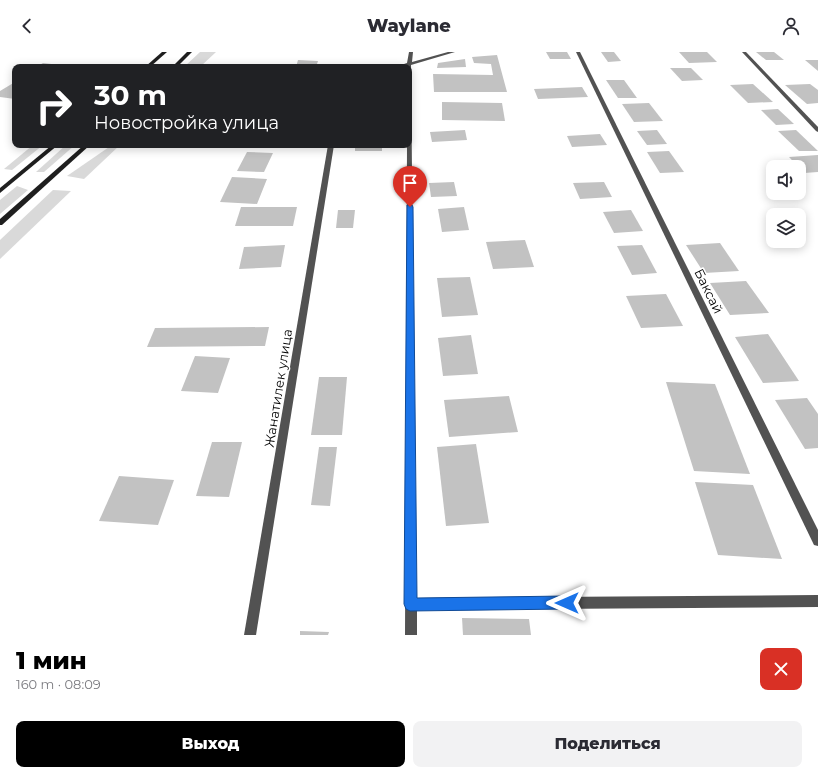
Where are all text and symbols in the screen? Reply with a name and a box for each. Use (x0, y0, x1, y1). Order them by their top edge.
icon: back (16, 15, 38, 37)
text: Waylane (367, 15, 451, 37)
icon: person (780, 15, 802, 37)
text: 30 m (94, 78, 167, 112)
icon: right (28, 80, 80, 132)
text: Новостройка улица (94, 112, 279, 134)
map controls (766, 160, 806, 248)
button: sound (766, 160, 806, 200)
pin (393, 166, 427, 207)
icon: arrive (399, 172, 421, 194)
button: layers (766, 208, 806, 248)
street label: Баксай (691, 266, 727, 316)
street label: Жанатилек улица (261, 328, 295, 448)
position arrow (546, 582, 588, 624)
text: 1 мин (16, 646, 87, 675)
button: close (760, 648, 802, 690)
text: 160 m · 08:09 (16, 676, 101, 692)
button: Выход (16, 721, 405, 767)
button: Поделиться (413, 721, 802, 767)

